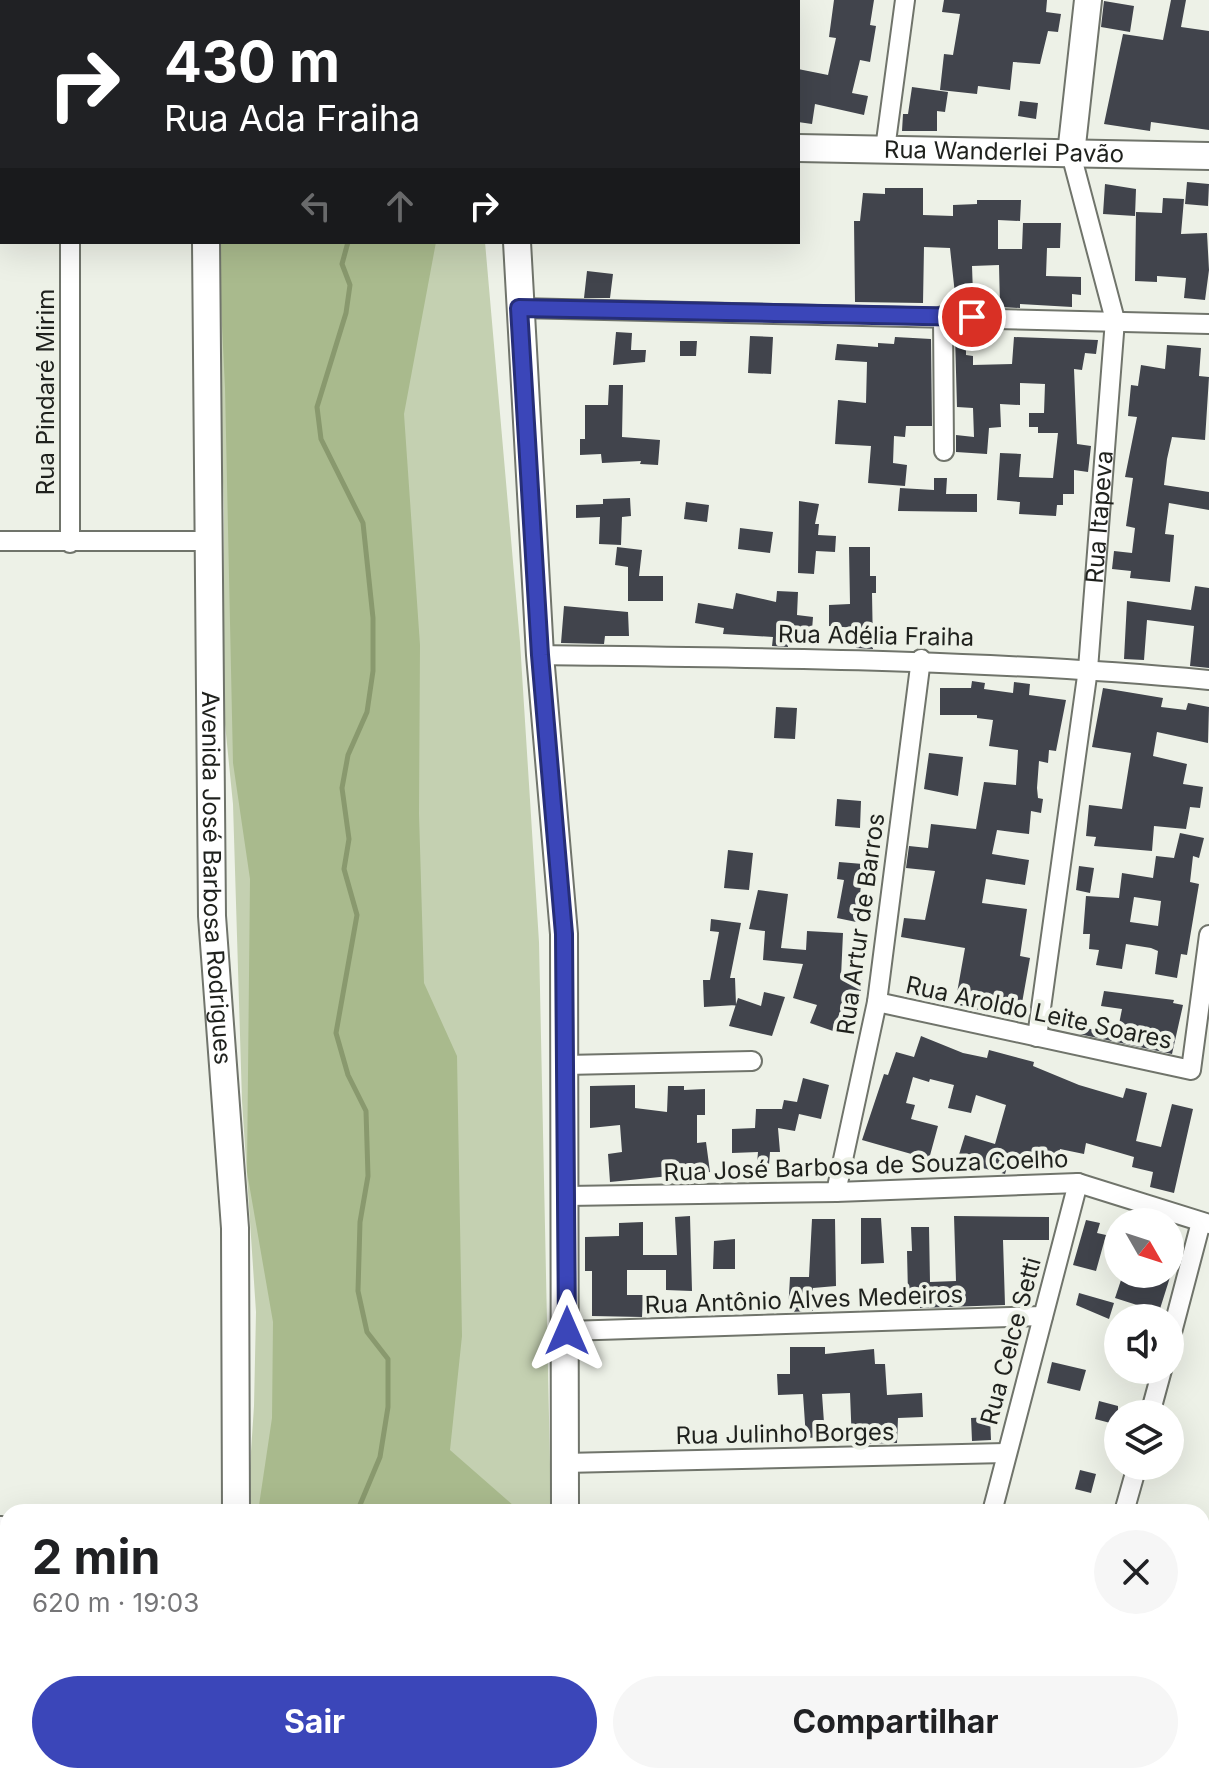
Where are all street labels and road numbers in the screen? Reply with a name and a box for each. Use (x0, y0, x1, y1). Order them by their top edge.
street label: Rua Wanderlei Pavão (884, 135, 1124, 168)
street label: Rua Pindaré Mirim (31, 289, 60, 495)
street label: Rua Itapeva (1080, 449, 1119, 584)
street label: Rua Adélia Fraiha (778, 619, 974, 652)
street label: Avenida José Barbosa Rodrigues (196, 691, 238, 1066)
street label: Rua Artur de Barros (831, 811, 890, 1037)
street label: Rua Aroldo Leite Soares (903, 970, 1175, 1055)
street label: Rua José Barbosa de Souza Coelho (663, 1144, 1069, 1187)
street label: Rua Celce Setti (974, 1254, 1047, 1428)
street label: Rua Antônio Alves Medeiros (644, 1279, 964, 1320)
street label: Rua Julinho Borges (675, 1417, 895, 1450)

